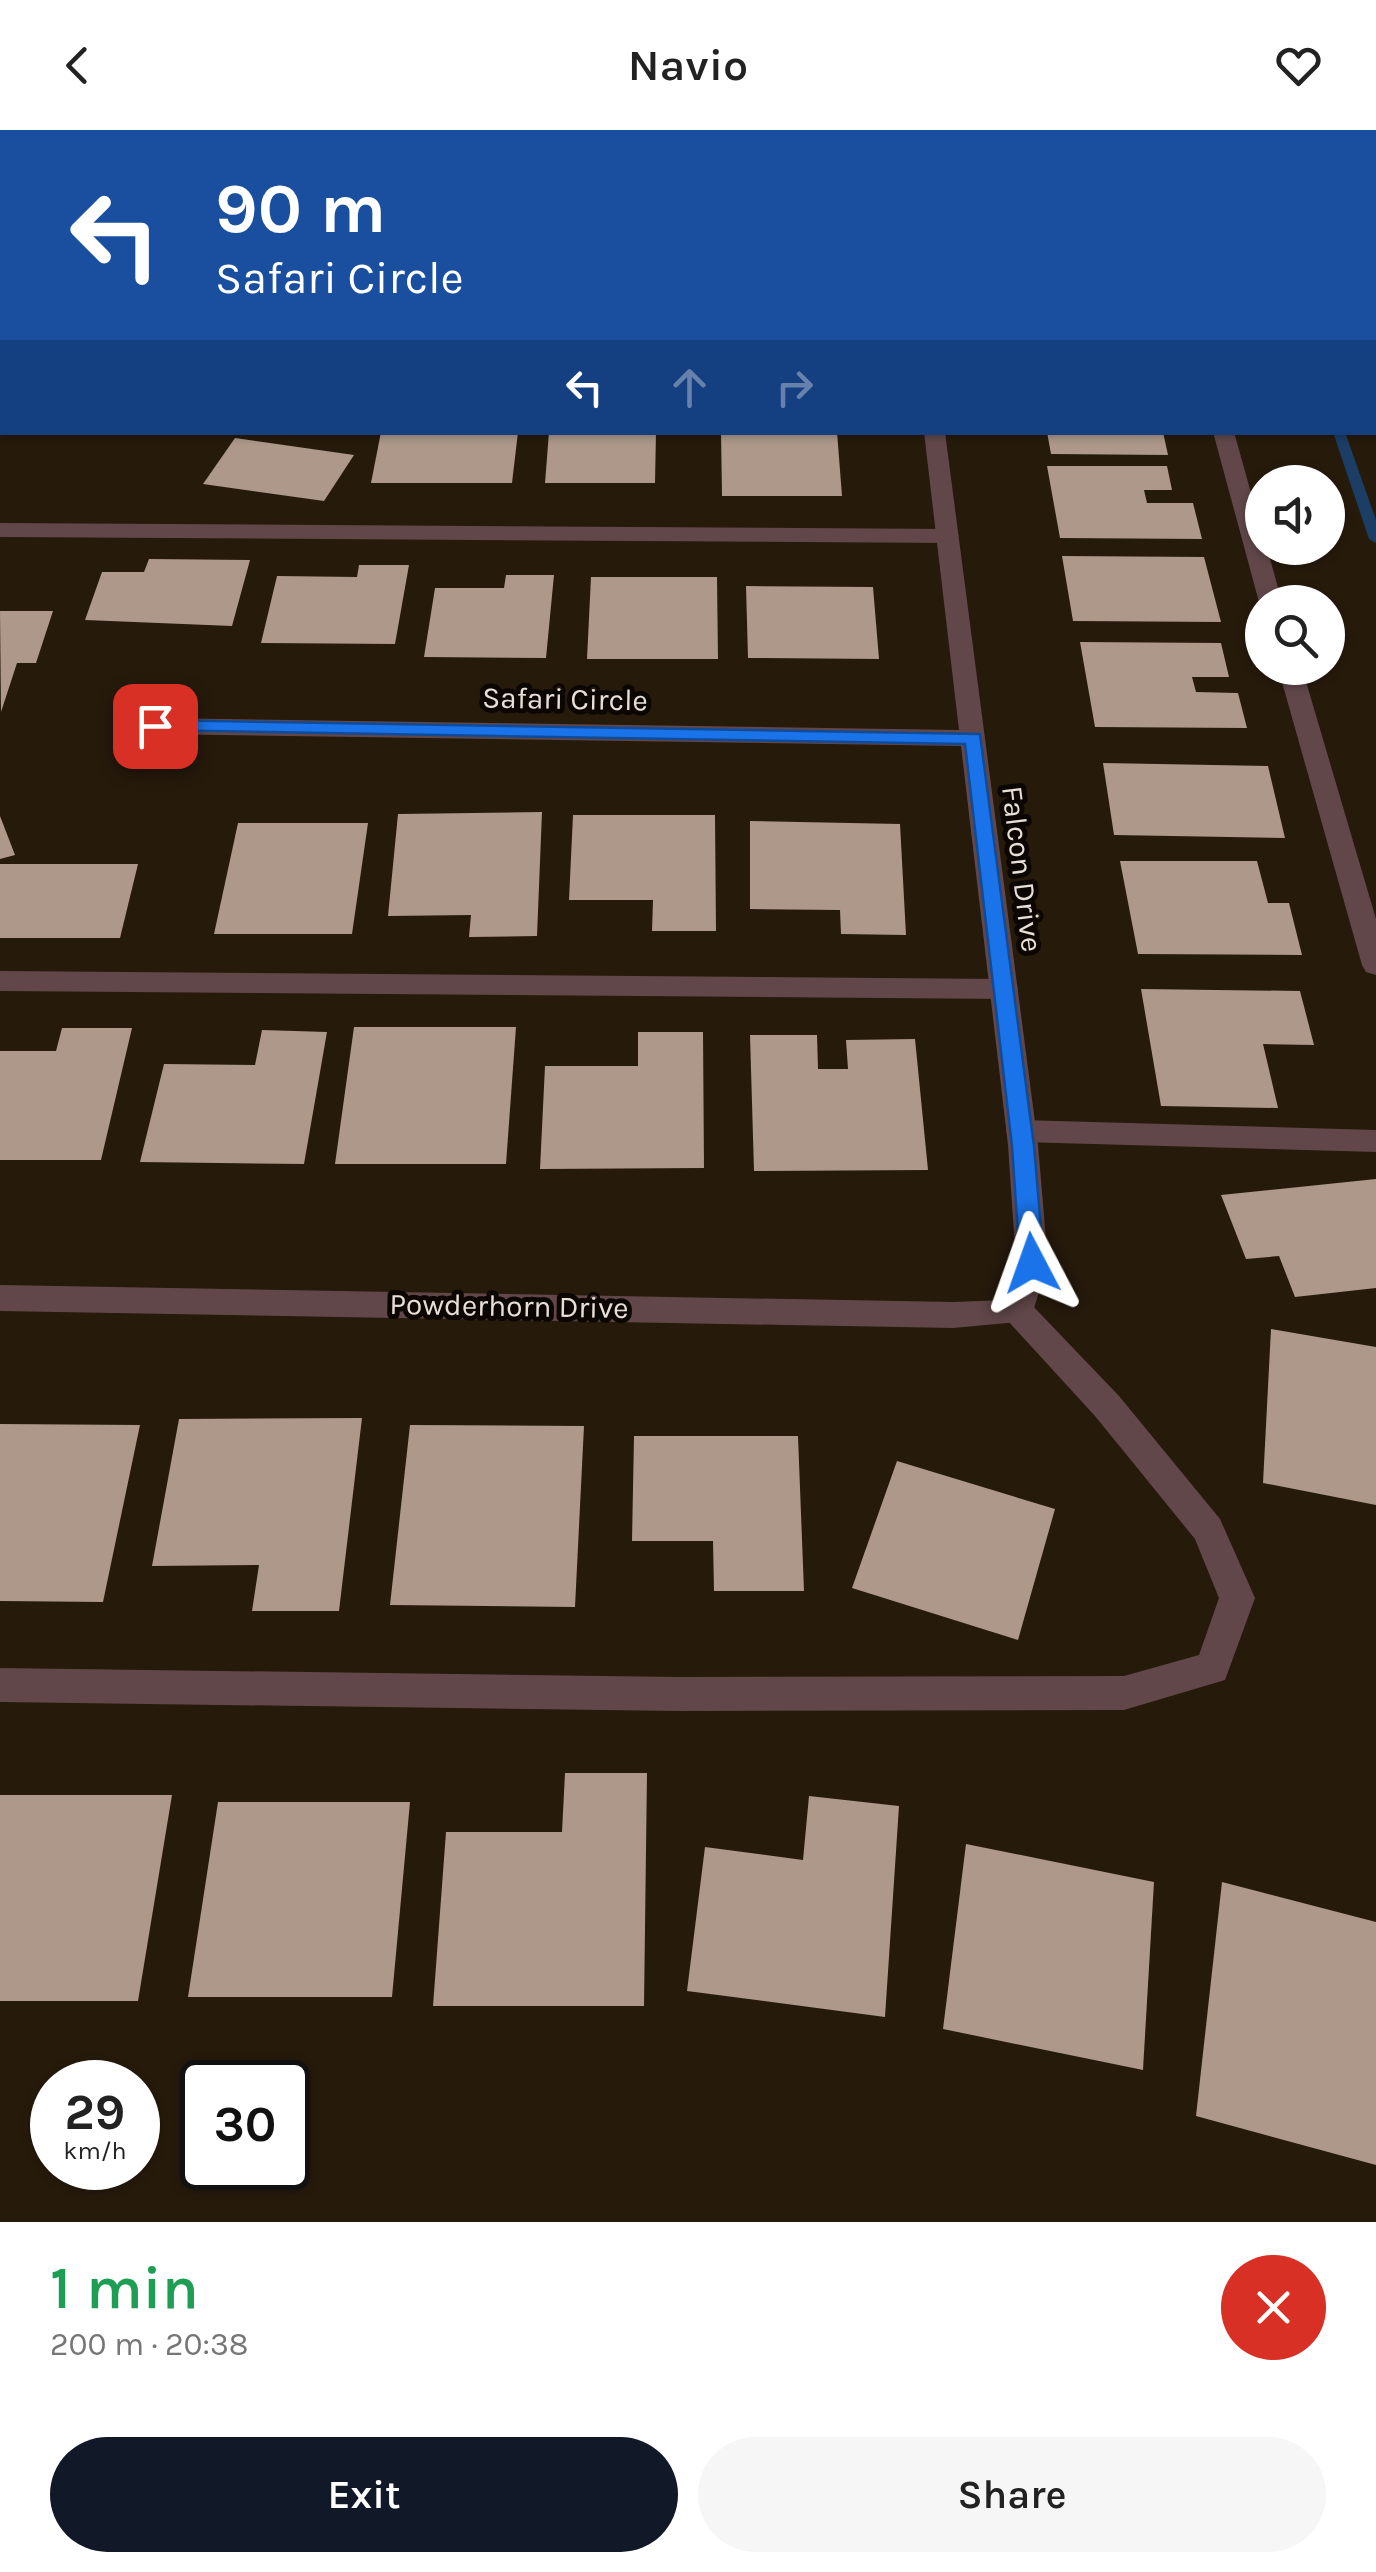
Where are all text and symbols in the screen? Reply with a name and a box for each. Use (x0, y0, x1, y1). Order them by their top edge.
icon: back (50, 38, 105, 93)
icon: heart (1271, 38, 1326, 93)
text: Navio (628, 39, 748, 91)
text: 90 m (215, 168, 386, 250)
icon: left (50, 170, 180, 300)
text: Safari Circle (215, 252, 464, 304)
icon: left (557, 360, 612, 415)
icon: ahead (662, 360, 717, 415)
icon: right (767, 360, 822, 415)
map controls (1245, 465, 1345, 685)
button: sound (1245, 465, 1345, 565)
button: search (1245, 585, 1345, 685)
street label: Safari Circle (482, 680, 648, 718)
pin (113, 684, 198, 769)
icon: arrive (128, 699, 183, 754)
street label: Falcon Drive (994, 784, 1050, 954)
position arrow (980, 1211, 1084, 1315)
street label: Powderhorn Drive (389, 1286, 629, 1326)
speed limit sign: 30 (180, 2060, 310, 2190)
text: 29 (65, 2083, 125, 2142)
text: km/h (63, 2136, 127, 2165)
text: 1 min (50, 2253, 199, 2323)
button: close (1221, 2255, 1326, 2360)
text: 200 m · 20:38 (50, 2326, 248, 2363)
button: Exit (50, 2437, 678, 2552)
button: Share (698, 2437, 1326, 2552)

